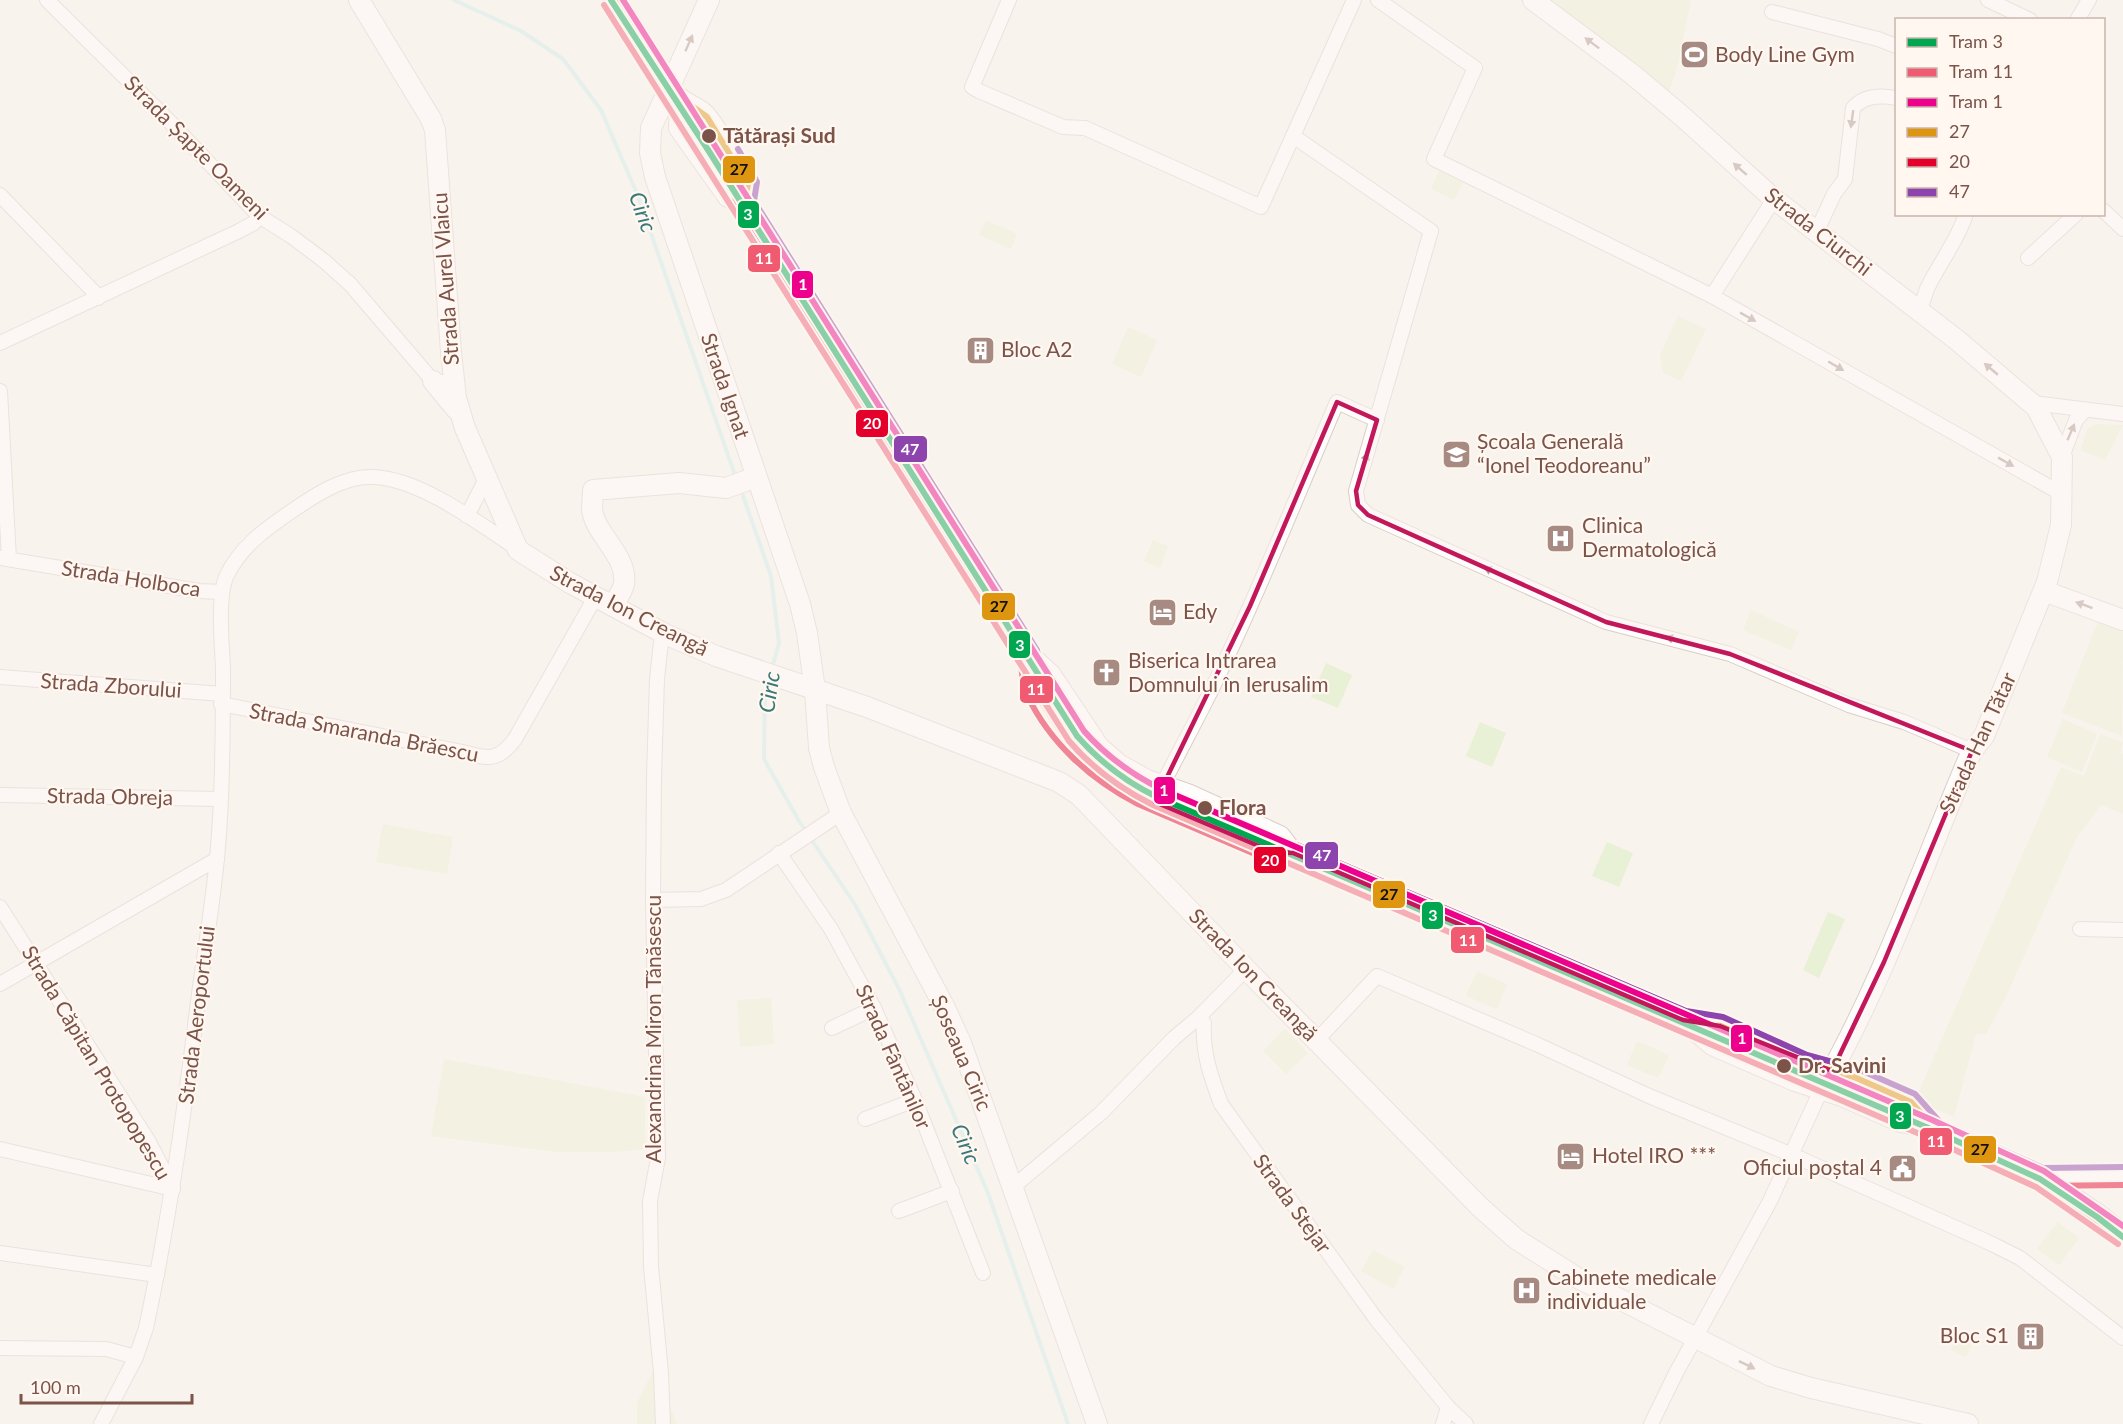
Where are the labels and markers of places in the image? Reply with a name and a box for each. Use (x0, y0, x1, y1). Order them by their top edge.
sports icon: Body Line Gym (1678, 39, 1710, 71)
place label: Body Line Gym (1715, 41, 1855, 66)
place label: Tătărași Sud (723, 122, 836, 147)
marker: Tătărași Sud (700, 127, 718, 145)
building icon: Bloc A2 (964, 334, 996, 366)
place label: Bloc A2 (1001, 336, 1072, 361)
place label: Școala Generală “Ionel Teodoreanu” (1477, 428, 1651, 477)
school or university icon: Școala Generală “Ionel Teodoreanu” (1440, 438, 1472, 470)
place label: Clinica Dermatologică (1582, 512, 1717, 561)
hospital icon: Clinica Dermatologică (1545, 522, 1577, 554)
hotel icon: Edy (1146, 596, 1178, 628)
place label: Edy (1183, 598, 1217, 623)
place label: Biserica Intrarea Domnului în Ierusalim (1128, 647, 1328, 696)
church icon: Biserica Intrarea Domnului în Ierusalim (1091, 657, 1123, 689)
place label: Flora (1219, 794, 1266, 819)
marker: Flora (1196, 799, 1214, 817)
place label: Dr. Savini (1798, 1052, 1886, 1077)
marker: Dr. Savini (1775, 1057, 1793, 1075)
hotel icon: Hotel IRO *** (1555, 1140, 1587, 1172)
place label: Hotel IRO *** (1592, 1142, 1716, 1167)
public building icon: Oficiul poștal 4 (1887, 1152, 1919, 1184)
place label: Oficiul poștal 4 (1743, 1154, 1882, 1179)
place label: Cabinete medicale individuale (1547, 1264, 1717, 1313)
hospital icon: Cabinete medicale individuale (1510, 1274, 1542, 1306)
building icon: Bloc S1 (2014, 1320, 2046, 1352)
place label: Bloc S1 (1940, 1322, 2009, 1347)

